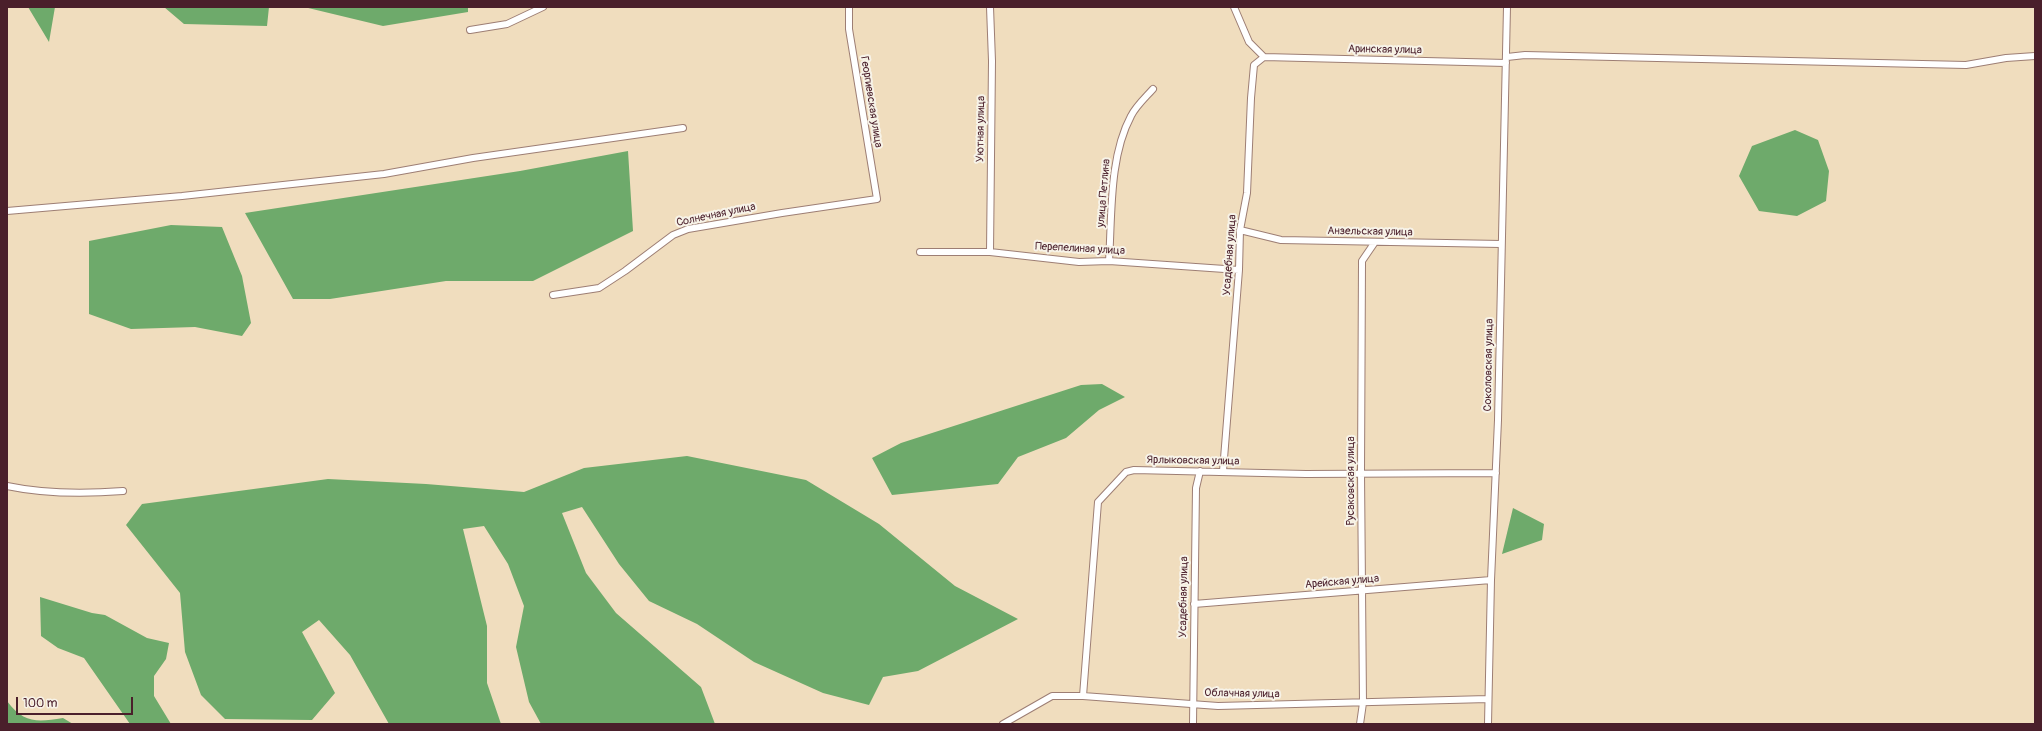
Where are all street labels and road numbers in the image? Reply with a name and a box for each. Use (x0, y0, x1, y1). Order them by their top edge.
street label: Аринская улица (1348, 43, 1422, 57)
street label: Георгиевская улица (857, 55, 885, 149)
street label: Уютная улица (974, 96, 988, 162)
street label: улица Петлина (1094, 158, 1114, 228)
street label: Солнечная улица (675, 200, 757, 230)
street label: Усадебная улица (1221, 214, 1239, 296)
street label: Анзельская улица (1327, 225, 1413, 239)
street label: Перепелиная улица (1035, 240, 1125, 258)
street label: Соколовская улица (1482, 319, 1496, 411)
street label: Русаковская улица (1344, 436, 1358, 526)
street label: Ярлыковская улица (1147, 454, 1239, 468)
street label: Усадебная улица (1177, 556, 1191, 638)
street label: Арейская улица (1304, 572, 1380, 592)
street label: Облачная улица (1204, 687, 1280, 701)

